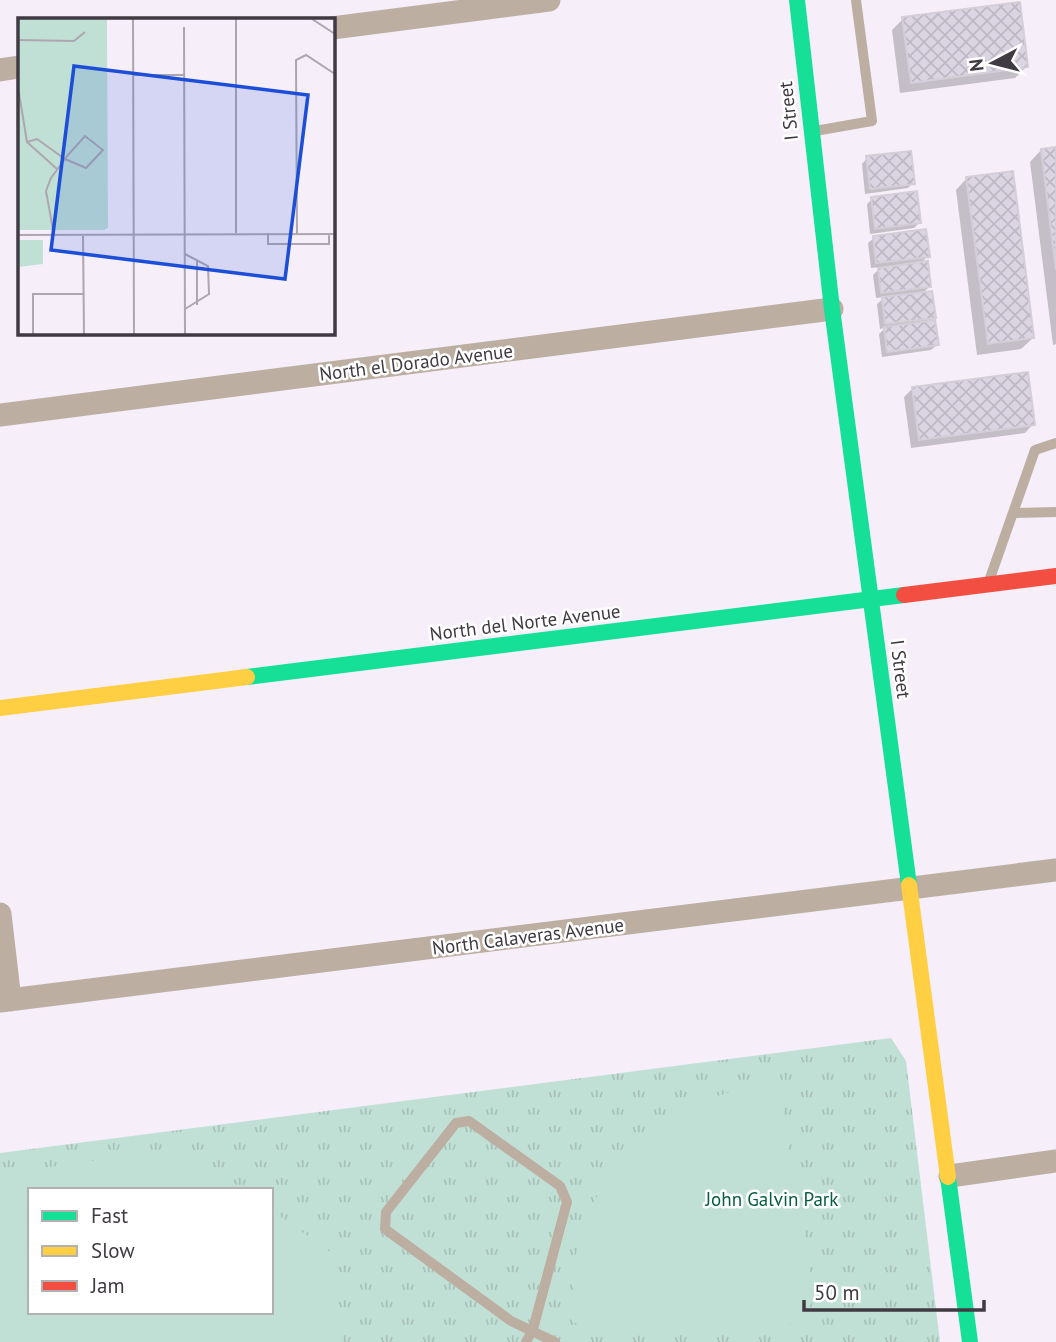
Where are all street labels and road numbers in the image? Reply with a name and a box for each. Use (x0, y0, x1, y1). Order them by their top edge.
street label: I Street (773, 80, 803, 142)
street label: North el Dorado Avenue (318, 338, 514, 386)
street label: North del Norte Avenue (428, 598, 622, 646)
street label: I Street (885, 638, 917, 700)
street label: North Calaveras Avenue (431, 912, 625, 960)

